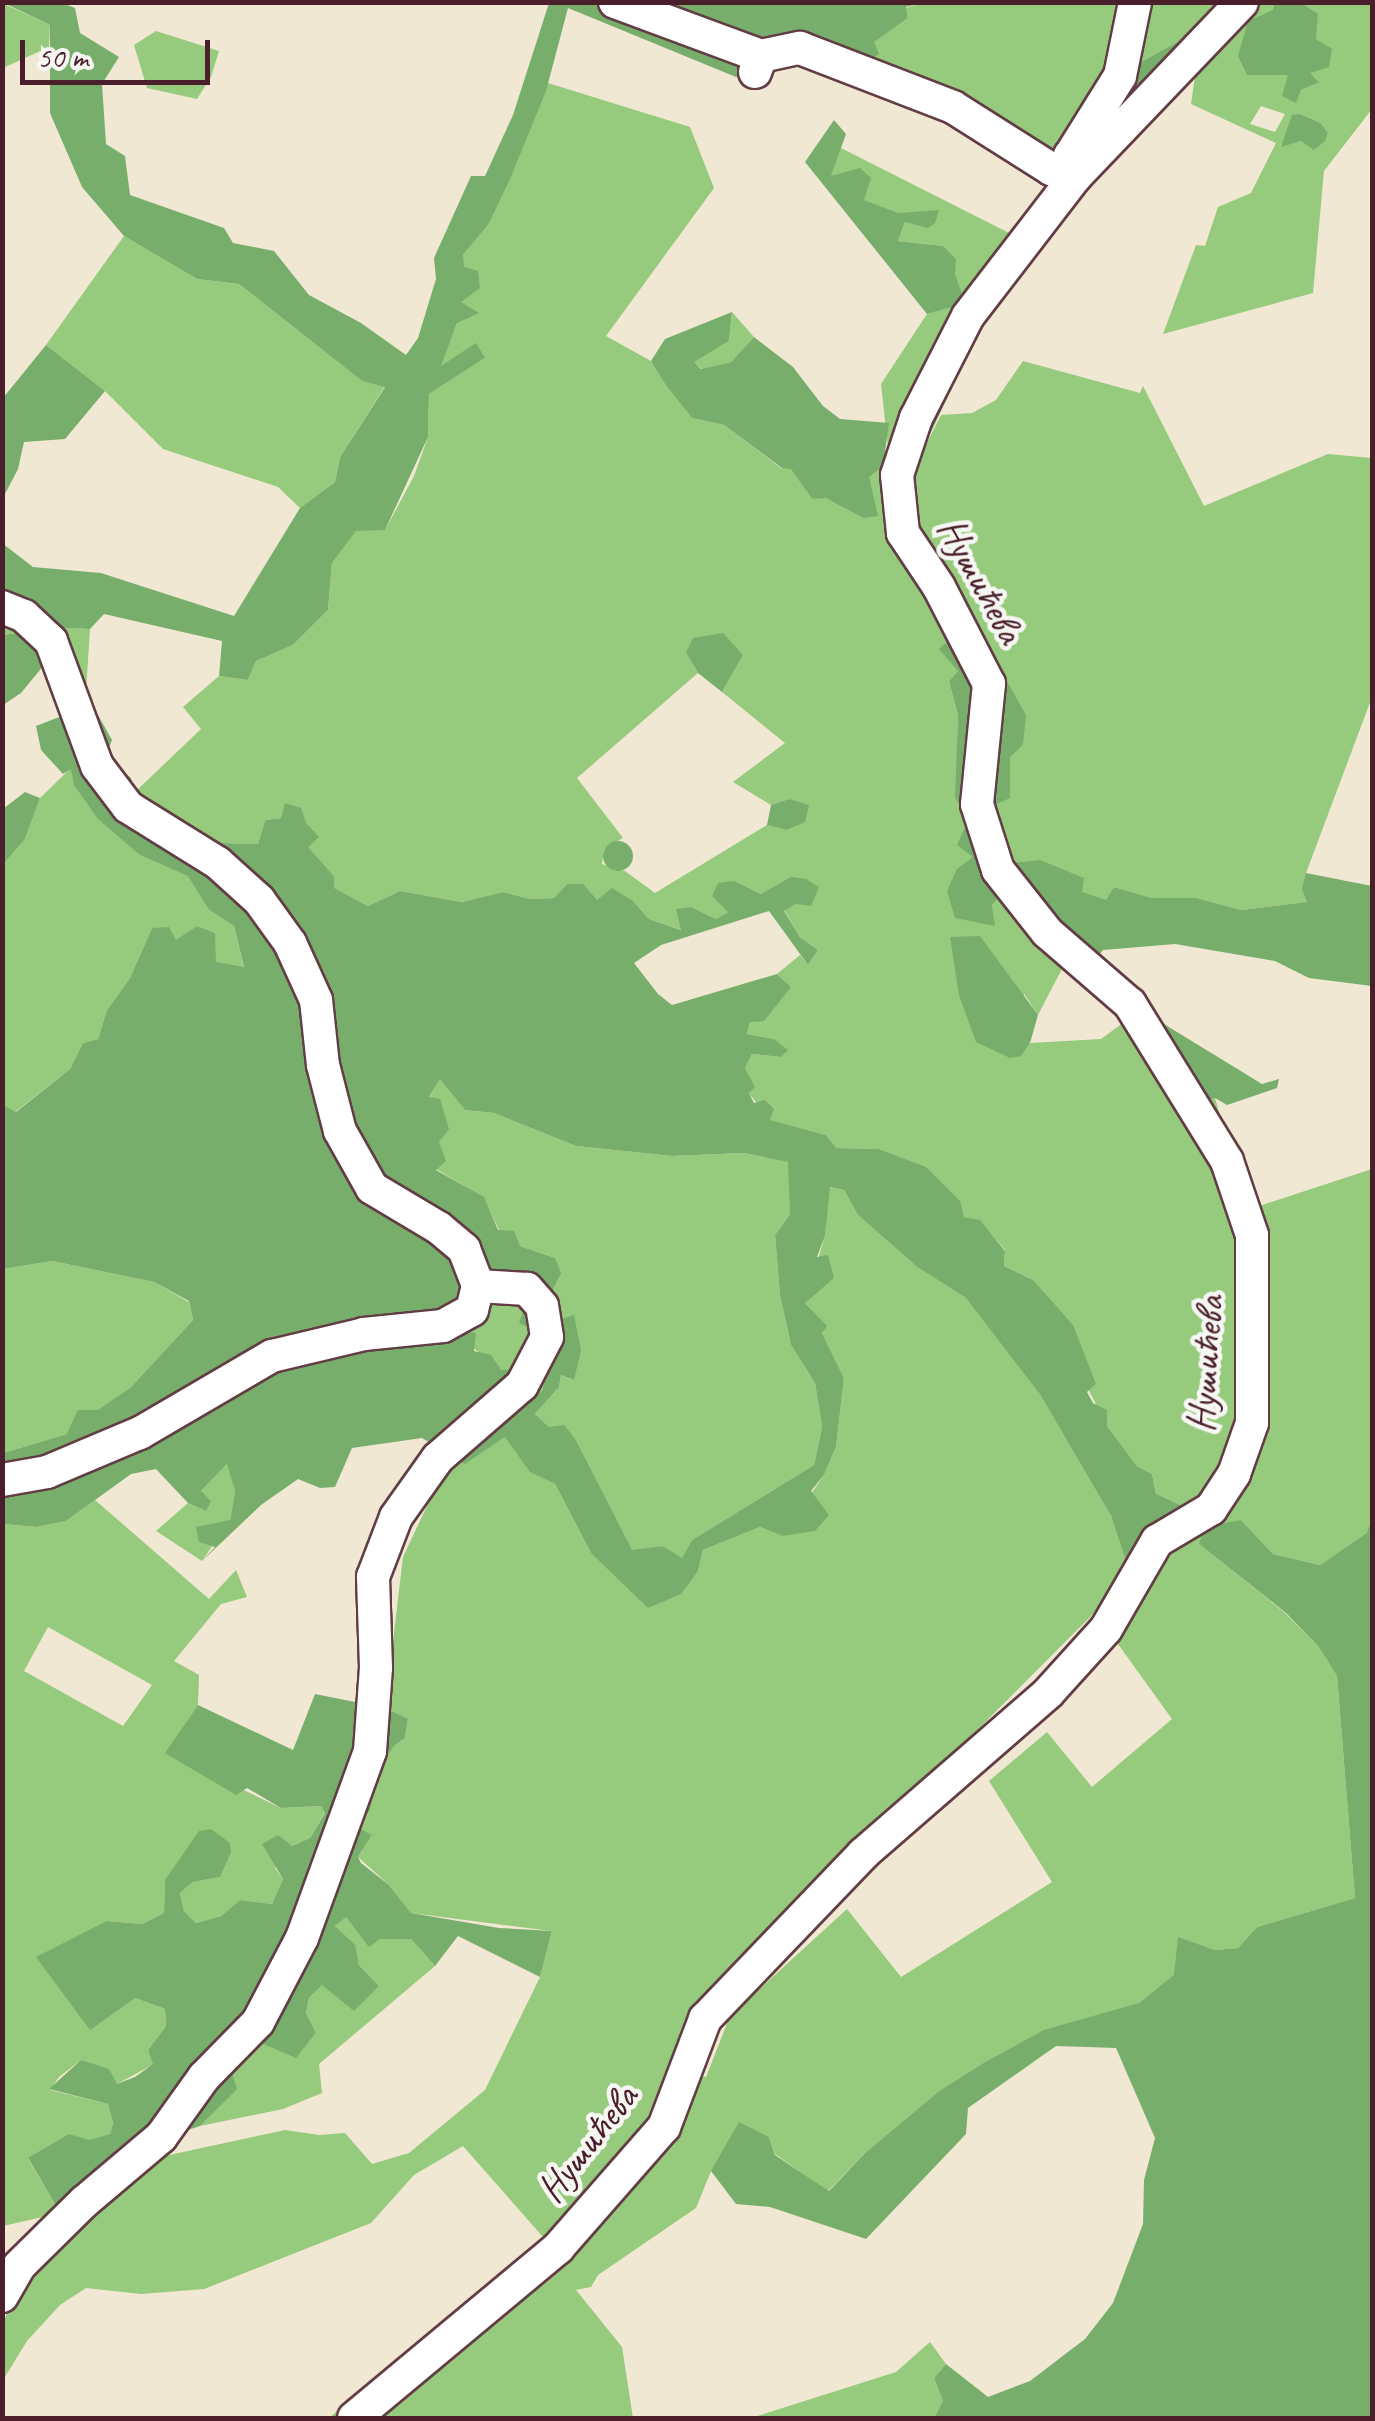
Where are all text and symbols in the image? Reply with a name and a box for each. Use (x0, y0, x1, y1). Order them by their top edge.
scale bar (25, 20, 215, 82)
text: 50 m (37, 38, 88, 76)
street label: Нушићева (927, 509, 1035, 651)
street label: Нушићева (1176, 1294, 1234, 1434)
street label: Нушићева (526, 2075, 648, 2211)

